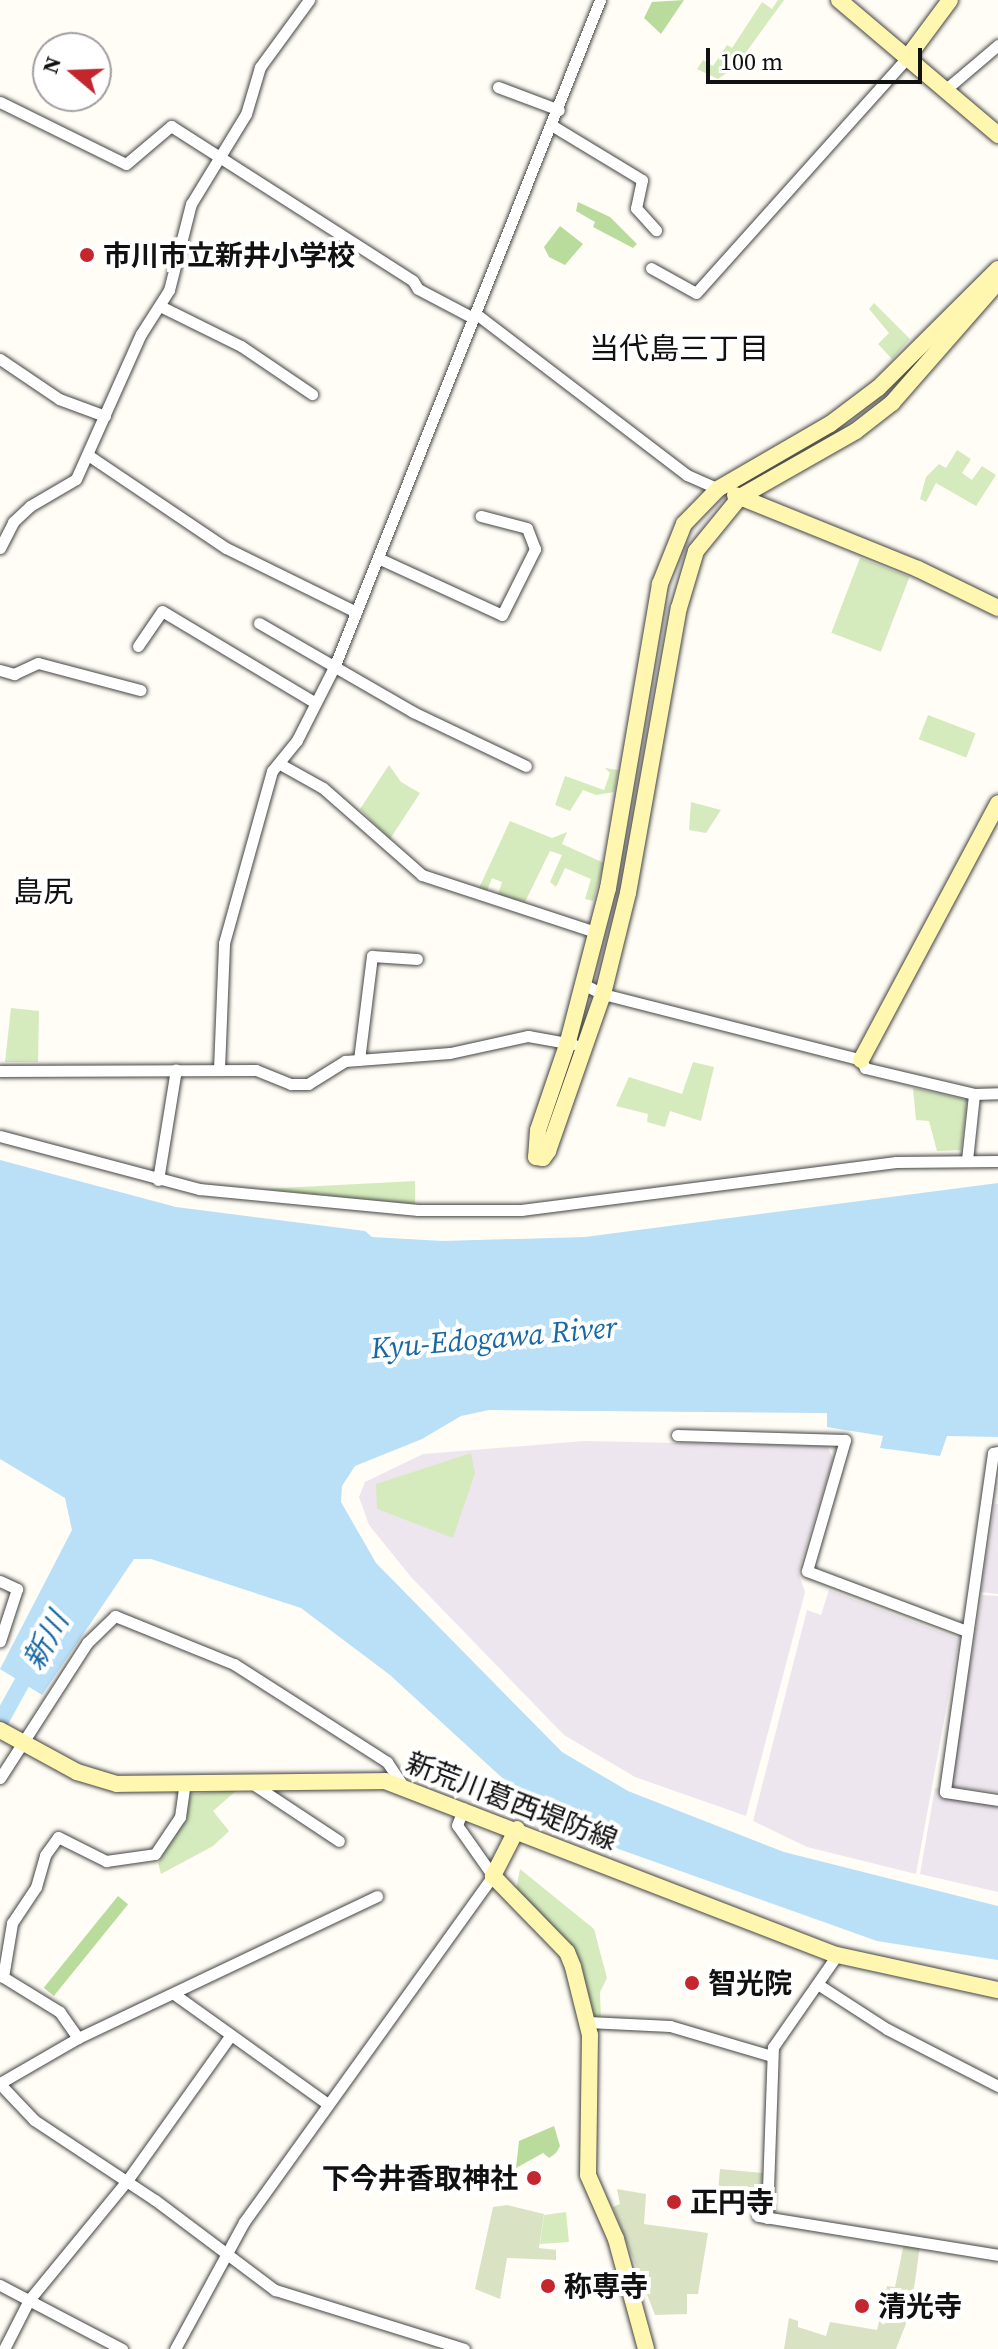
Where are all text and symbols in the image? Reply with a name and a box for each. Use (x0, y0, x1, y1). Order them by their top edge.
north arrow (32, 32, 112, 112)
scale bar (710, 32, 926, 82)
text: 100 m (720, 45, 783, 78)
text: N (34, 52, 68, 77)
place label: 市川市立新井小学校 (103, 238, 355, 272)
marker: 市川市立新井小学校 (78, 246, 96, 264)
district label: 当代島三丁目 (589, 331, 769, 367)
district label: 島尻 (13, 874, 73, 910)
water label: Kyu-Edogawa River (369, 1309, 619, 1367)
water label: 新川 (16, 1606, 76, 1676)
street label: 新荒川葛西堤防線 (401, 1745, 623, 1857)
place label: 智光院 (708, 1966, 792, 2000)
marker: 智光院 (683, 1974, 701, 1992)
place label: 下今井香取神社 (322, 2161, 518, 2195)
marker: 下今井香取神社 (525, 2169, 543, 2187)
place label: 正円寺 (690, 2185, 774, 2219)
marker: 正円寺 (665, 2193, 683, 2211)
place label: 称専寺 (564, 2269, 648, 2303)
marker: 称専寺 (539, 2277, 557, 2295)
place label: 清光寺 (878, 2289, 962, 2323)
marker: 清光寺 (853, 2297, 871, 2315)

